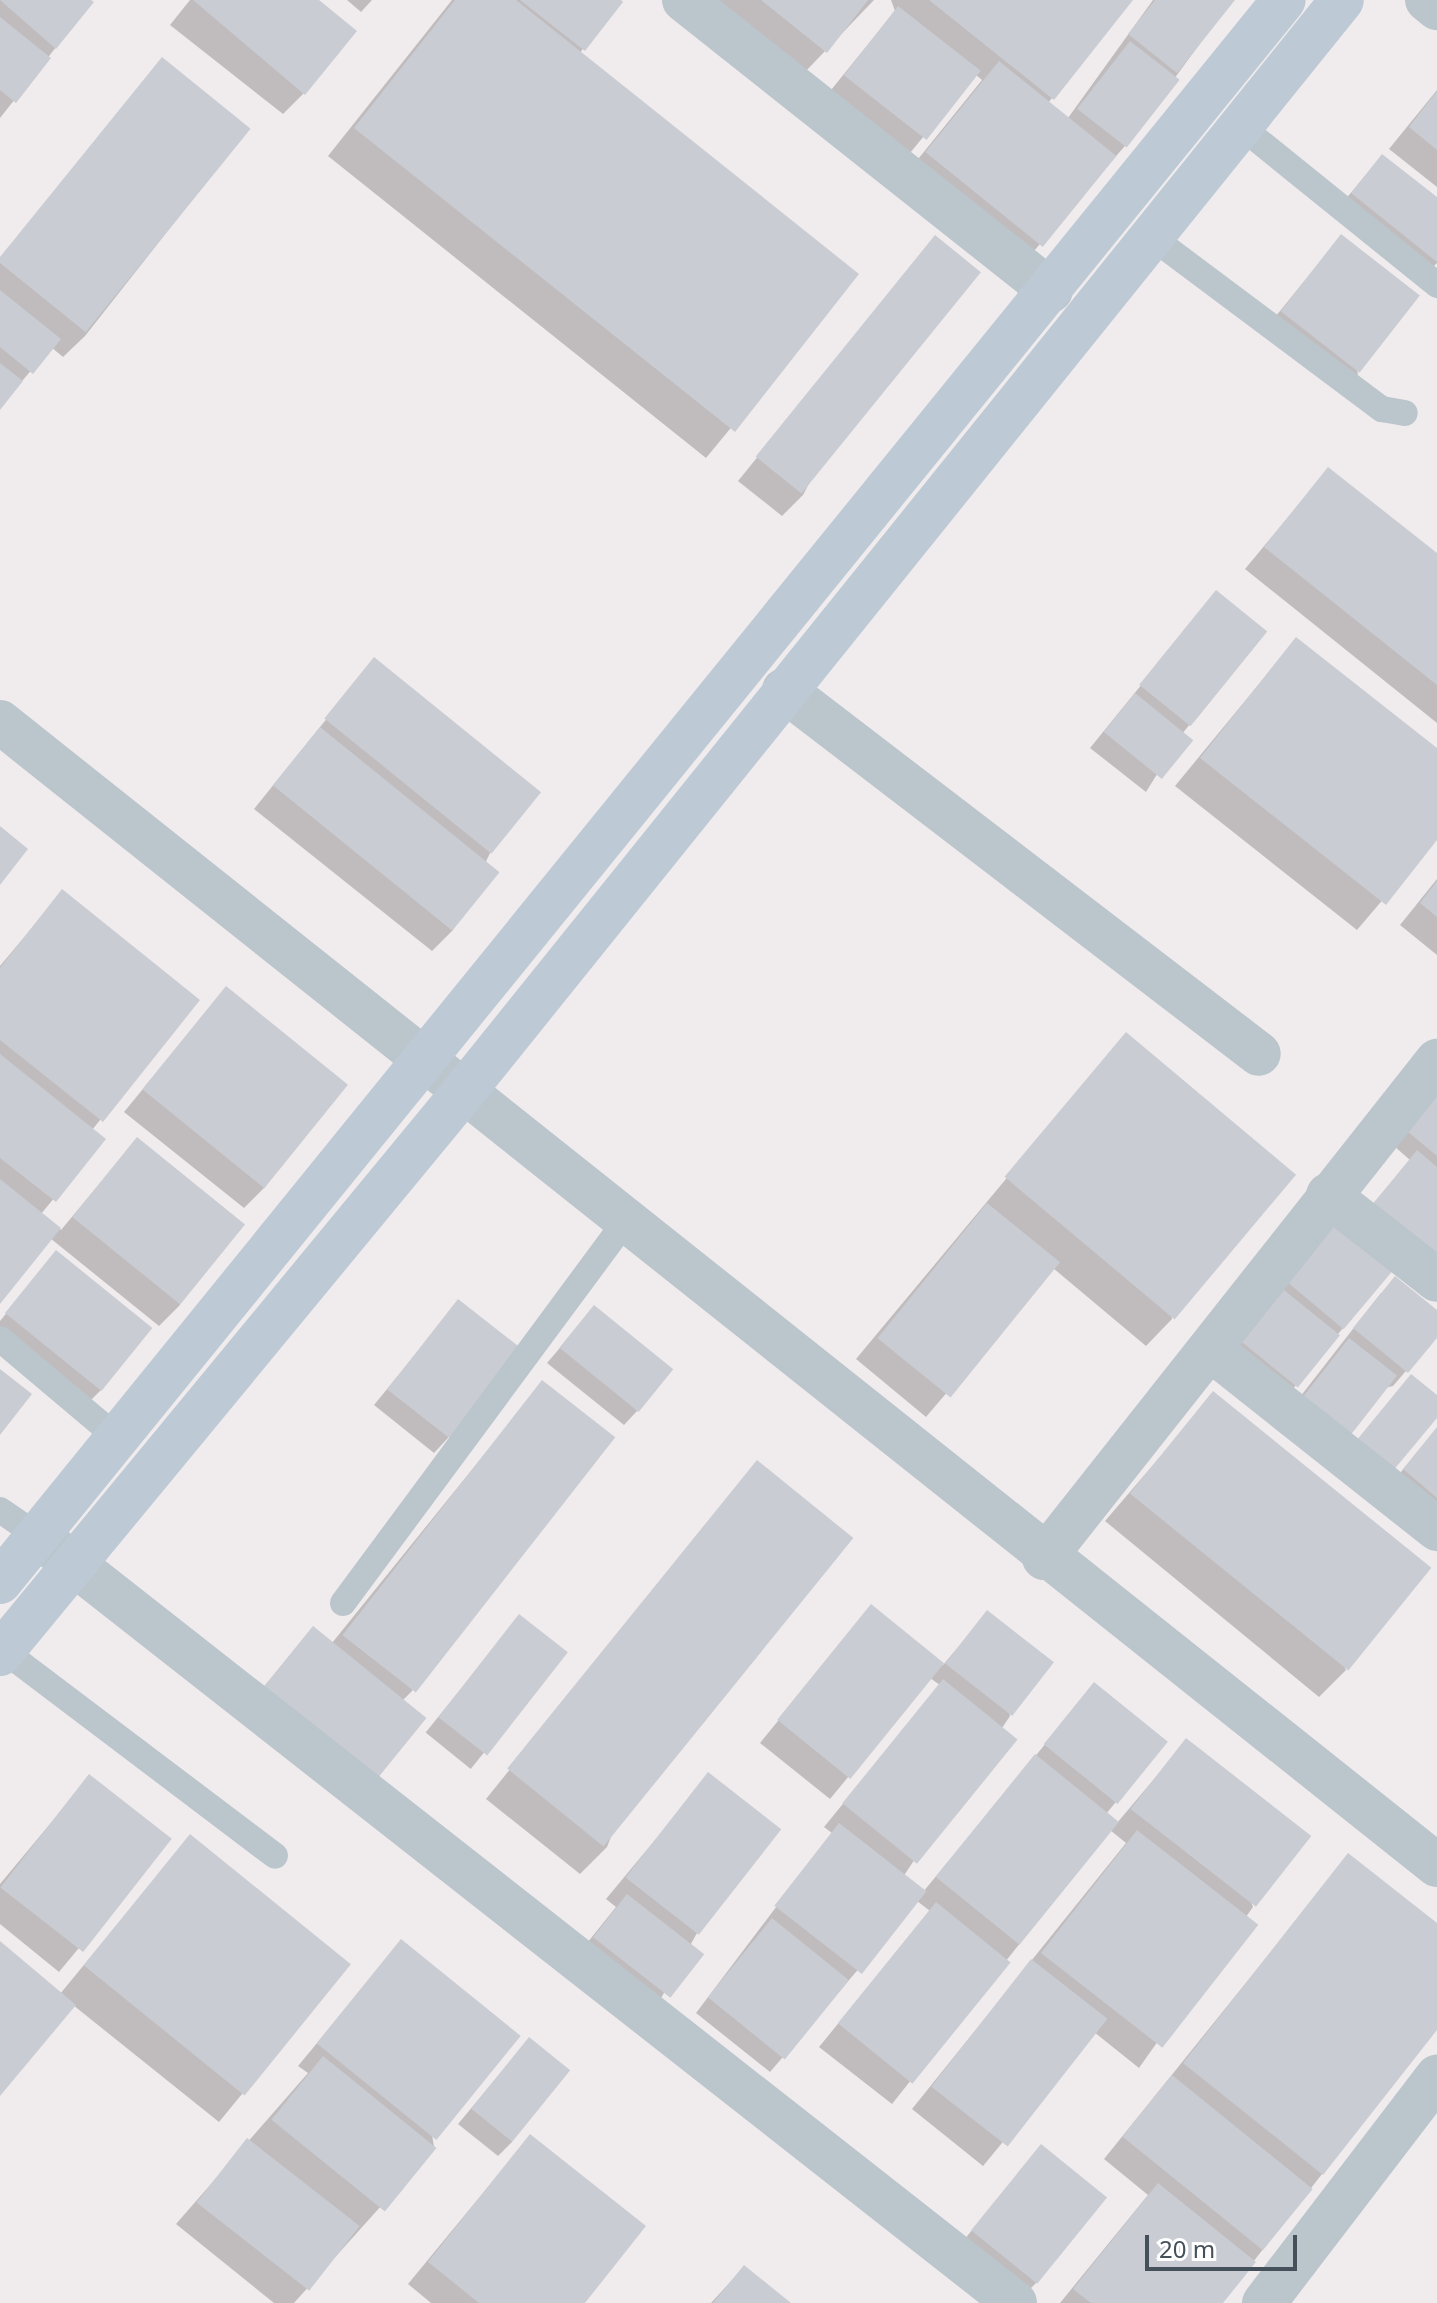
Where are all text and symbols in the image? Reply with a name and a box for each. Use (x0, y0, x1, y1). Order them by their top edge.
scale bar (1149, 2219, 1301, 2269)
text: 20 m (1159, 2232, 1215, 2265)

